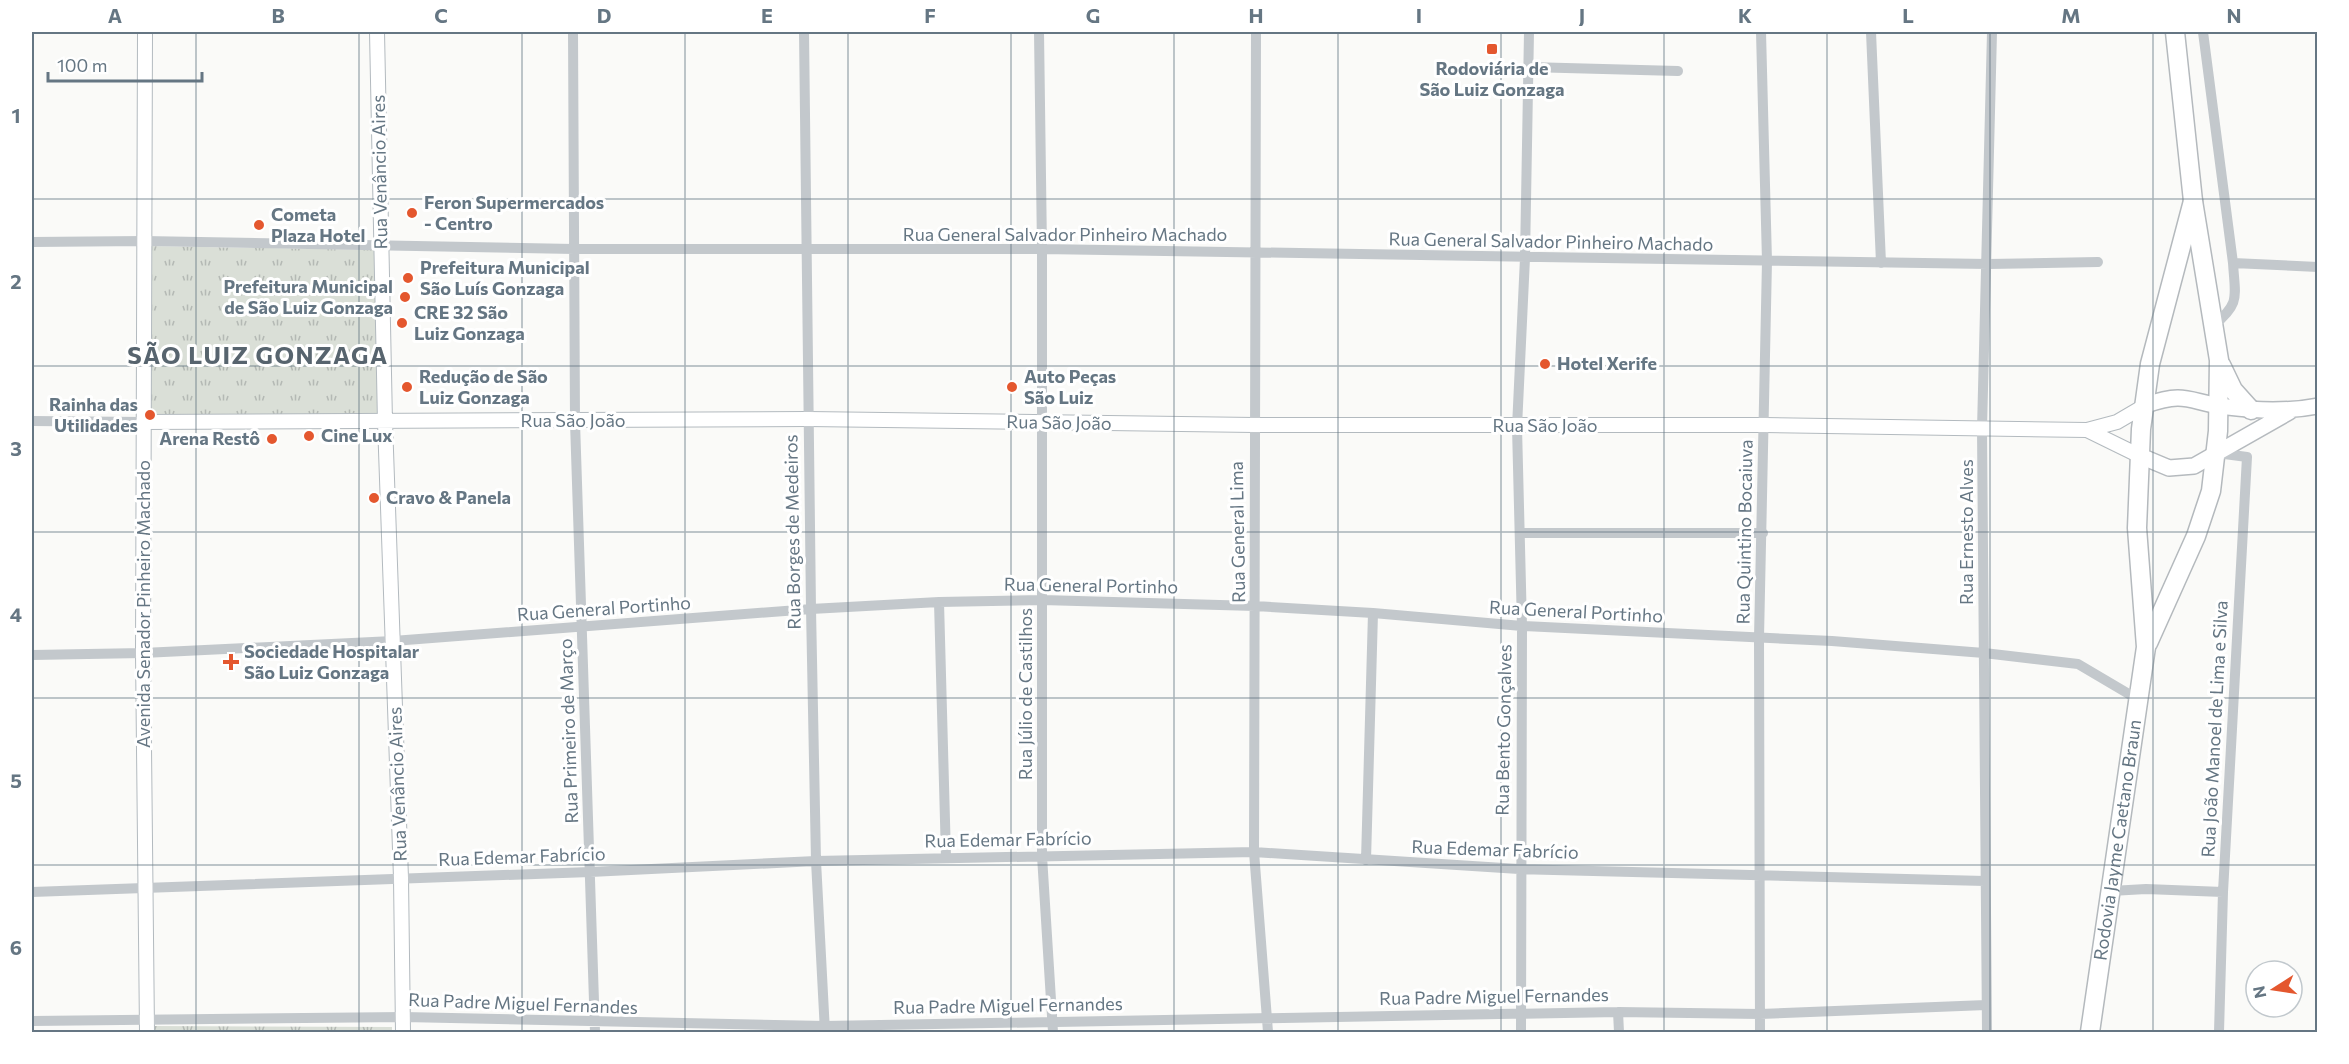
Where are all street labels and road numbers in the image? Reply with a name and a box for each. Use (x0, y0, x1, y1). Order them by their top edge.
street label: Rua Venâncio Aires (367, 94, 391, 250)
street label: Rua General Salvador Pinheiro Machado (903, 223, 1227, 245)
street label: Rua General Salvador Pinheiro Machado (1389, 227, 1713, 255)
street label: Rua São João (520, 409, 626, 431)
street label: Rua São João (1006, 410, 1112, 434)
street label: Rua São João (1492, 414, 1598, 436)
street label: Rua Borges de Medeiros (779, 434, 805, 630)
street label: Rua Quintino Bocaiuva (1731, 439, 1757, 625)
street label: Rua Ernesto Alves (1955, 459, 1977, 605)
street label: Avenida Senador Pinheiro Machado (132, 460, 154, 748)
street label: Rua General Lima (1225, 461, 1249, 603)
street label: Rua General Portinho (1004, 572, 1178, 598)
street label: Rua General Portinho (516, 591, 692, 625)
street label: Rua General Portinho (1489, 595, 1664, 627)
street label: Rua João Manoel de Lima e Silva (2196, 600, 2232, 858)
street label: Rua Júlio de Castilhos (1014, 608, 1036, 780)
street label: Rua Primeiro de Março (554, 638, 582, 824)
street label: Rua Bento Gonçalves (1491, 644, 1515, 816)
street label: Rua Venâncio Aires (383, 706, 411, 862)
street label: Rodovia Jayme Caetano Braun (2089, 718, 2145, 962)
street label: Rua Edemar Fabrício (924, 827, 1092, 851)
street label: Rua Edemar Fabrício (1411, 835, 1579, 863)
street label: Rua Edemar Fabrício (438, 842, 606, 870)
street label: Rua Padre Miguel Fernandes (1379, 983, 1609, 1009)
street label: Rua Padre Miguel Fernandes (408, 988, 638, 1018)
street label: Rua Padre Miguel Fernandes (893, 992, 1123, 1018)

